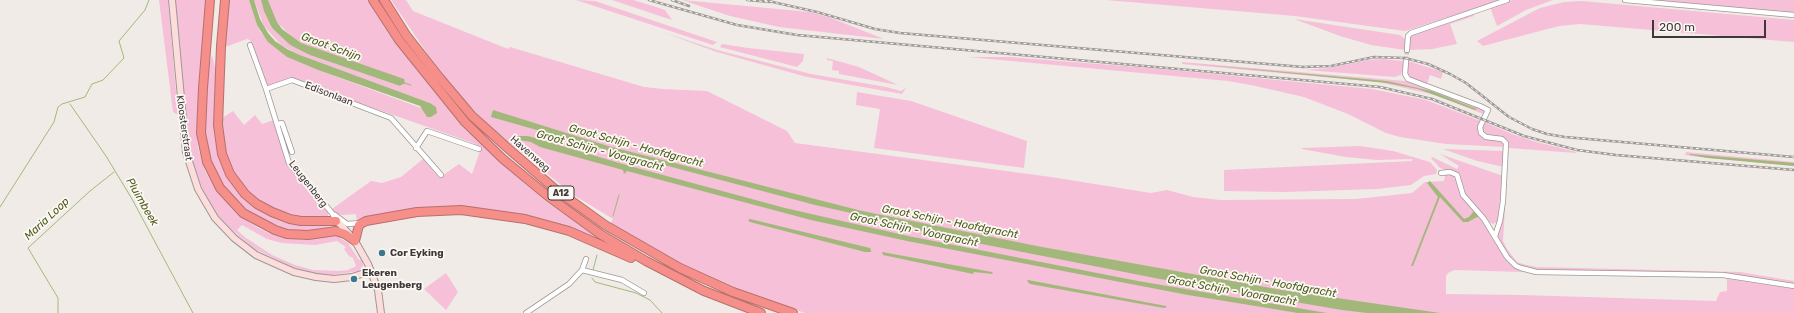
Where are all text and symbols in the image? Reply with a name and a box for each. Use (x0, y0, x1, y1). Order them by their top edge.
scale bar (1654, 12, 1768, 38)
text: 200 m (1659, 20, 1695, 34)
water label: Groot Schijn (299, 30, 363, 64)
street label: Edisonlaan (303, 79, 355, 109)
street label: Kloosterstraat (173, 95, 195, 161)
water label: Groot Schijn - Hoofdgracht (567, 122, 705, 170)
water label: Groot Schijn - Voorgracht (535, 128, 665, 174)
street label: Havenweg (508, 133, 552, 175)
street label: Leugenberg (286, 158, 330, 210)
water label: Pluimbeek (123, 176, 161, 228)
road number: A12 (548, 186, 574, 200)
water label: Maria Loop (22, 195, 72, 243)
water label: Groot Schijn - Hoofdgracht (881, 202, 1019, 242)
water label: Groot Schijn - Voorgracht (849, 210, 979, 250)
place label: Cor Eyking (390, 247, 444, 259)
marker: Cor Eyking (377, 248, 387, 258)
water label: Groot Schijn - Hoofdgracht (1199, 263, 1337, 301)
place label: Ekeren Leugenberg (362, 267, 422, 290)
water label: Groot Schijn - Voorgracht (1166, 273, 1298, 309)
marker: Ekeren Leugenberg (349, 274, 359, 284)

